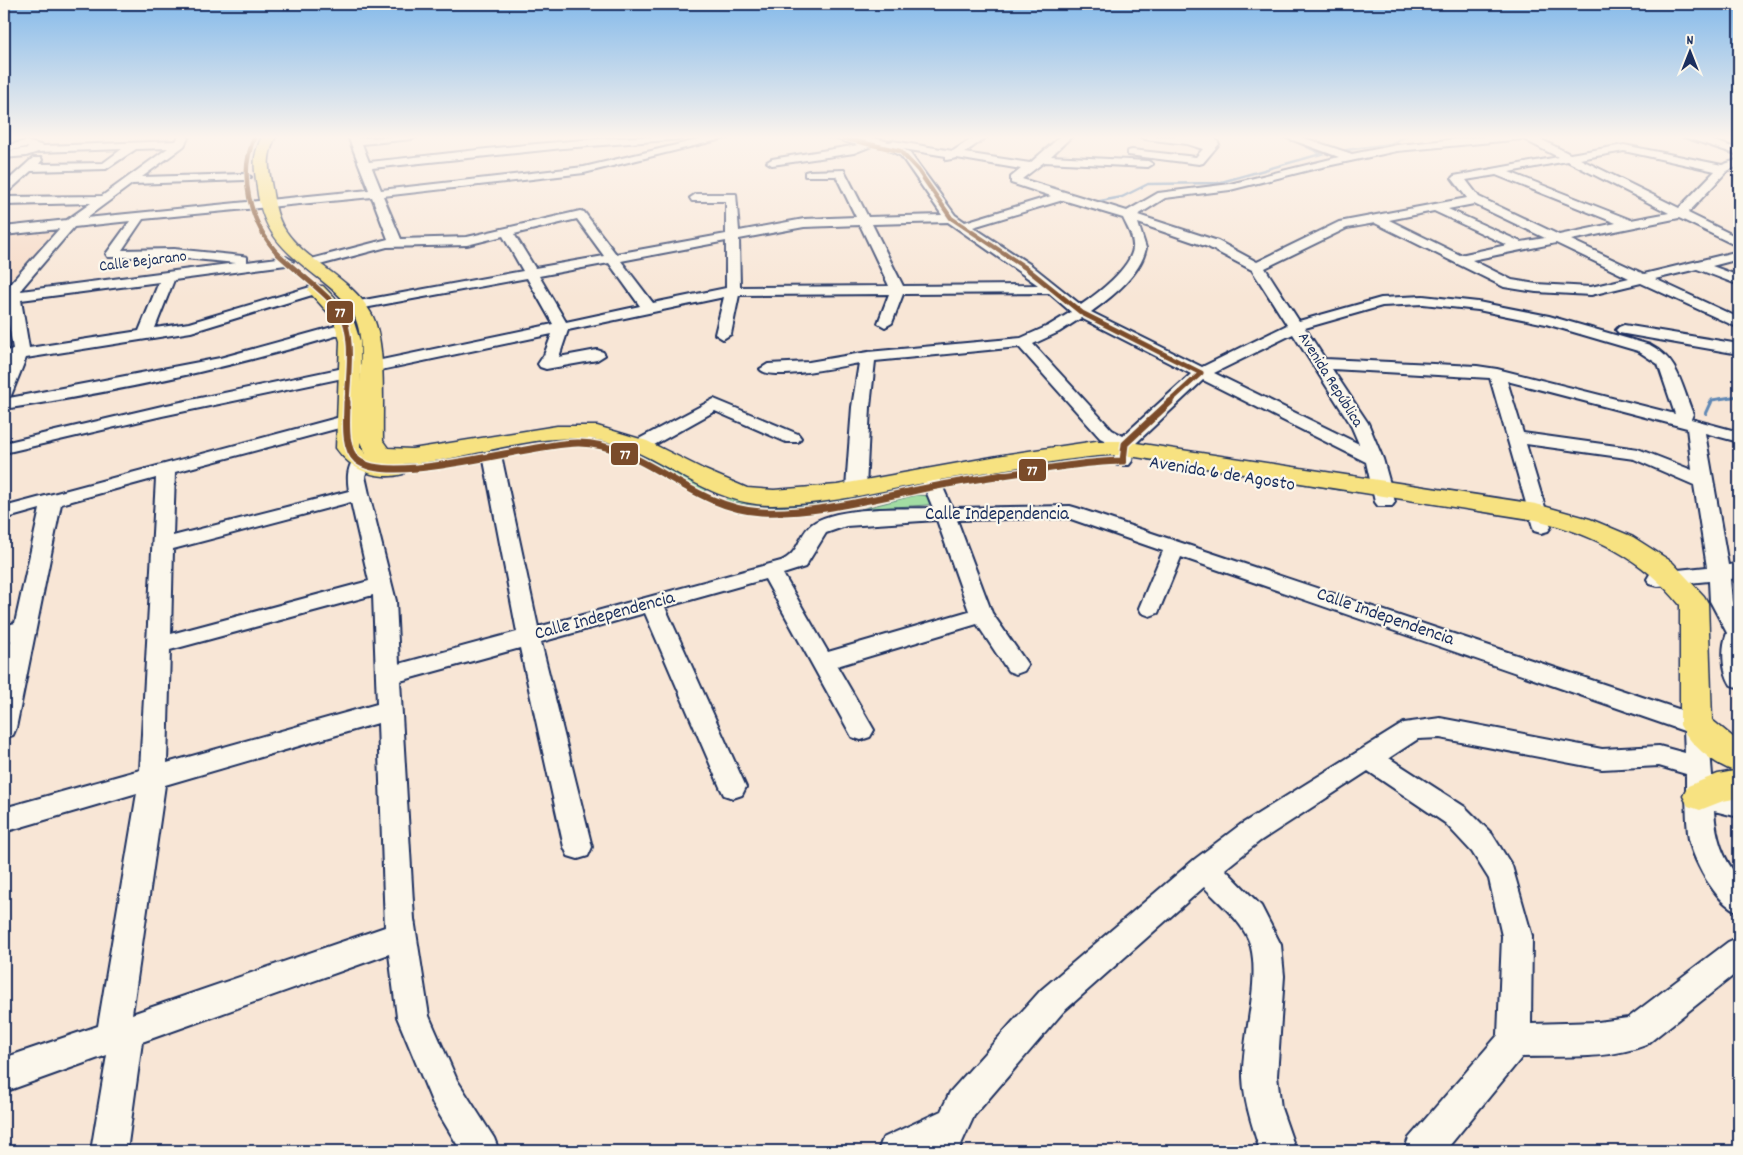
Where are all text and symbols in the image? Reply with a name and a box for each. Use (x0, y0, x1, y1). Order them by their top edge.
north arrow (1666, 28, 1716, 78)
text: N (1687, 31, 1694, 51)
street label: Calle Bejarano (98, 245, 188, 279)
line badge: 77 (326, 300, 354, 324)
text: 77 (335, 304, 346, 324)
street label: Avenida República (1292, 328, 1369, 432)
line badge: 77 (610, 442, 639, 466)
text: 77 (620, 446, 631, 466)
street label: Avenida 6 de Agosto (1147, 450, 1297, 500)
line badge: 77 (1018, 458, 1047, 482)
text: 77 (1027, 462, 1038, 482)
street label: Calle Independencia (925, 502, 1070, 529)
street label: Calle Independencia (1313, 582, 1458, 655)
street label: Calle Independencia (532, 585, 679, 649)

